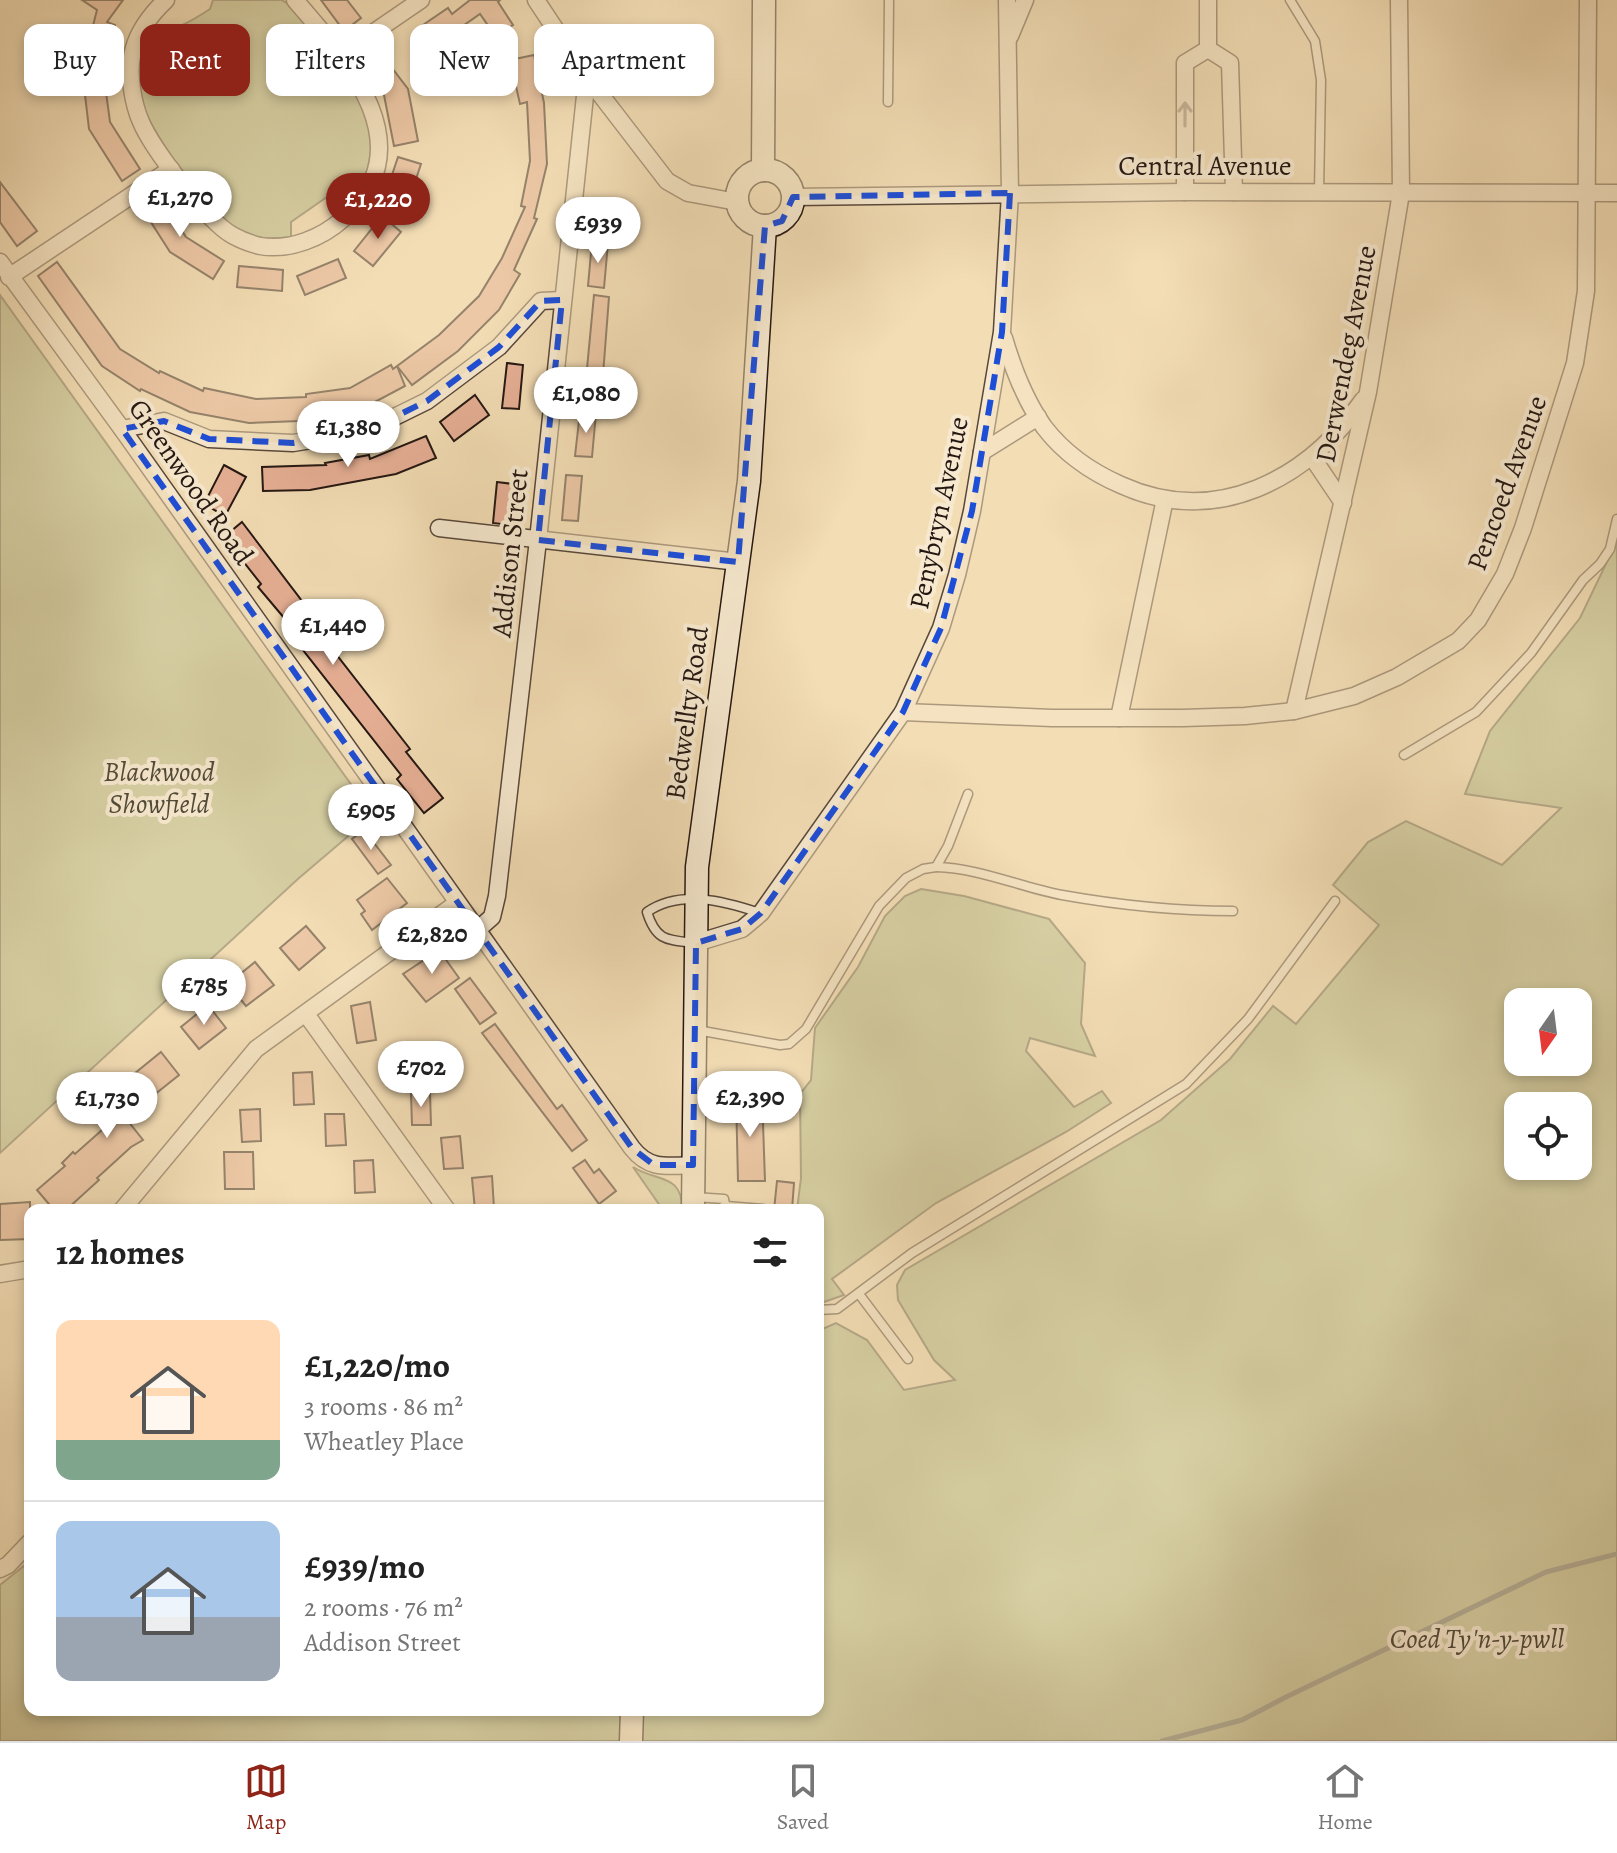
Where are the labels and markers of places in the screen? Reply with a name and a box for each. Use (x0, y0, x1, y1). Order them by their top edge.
pin: £1,270 (115, 171, 245, 239)
pin: £1,220 (313, 173, 443, 241)
pin: £939 (551, 197, 645, 265)
pin: £1,080 (521, 367, 651, 435)
pin: £1,380 (283, 401, 413, 469)
pin: £1,440 (268, 599, 398, 667)
pin: £905 (324, 784, 418, 852)
pin: £2,820 (367, 908, 497, 976)
pin: £785 (157, 959, 251, 1027)
pin: £702 (374, 1041, 468, 1109)
pin: £2,390 (685, 1071, 815, 1139)
pin: £1,730 (42, 1072, 172, 1140)

